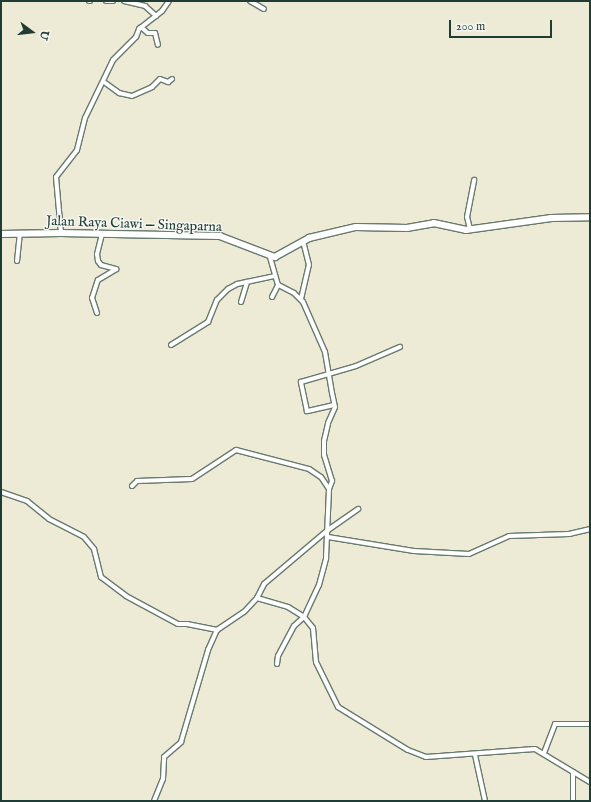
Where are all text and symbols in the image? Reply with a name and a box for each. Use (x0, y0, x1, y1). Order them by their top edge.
north arrow (12, 12, 52, 52)
scale bar (451, 12, 554, 38)
text: 200 m (456, 19, 485, 34)
text: U (36, 29, 52, 41)
street label: Jalan Raya Ciawi — Singaparna (46, 213, 222, 235)

